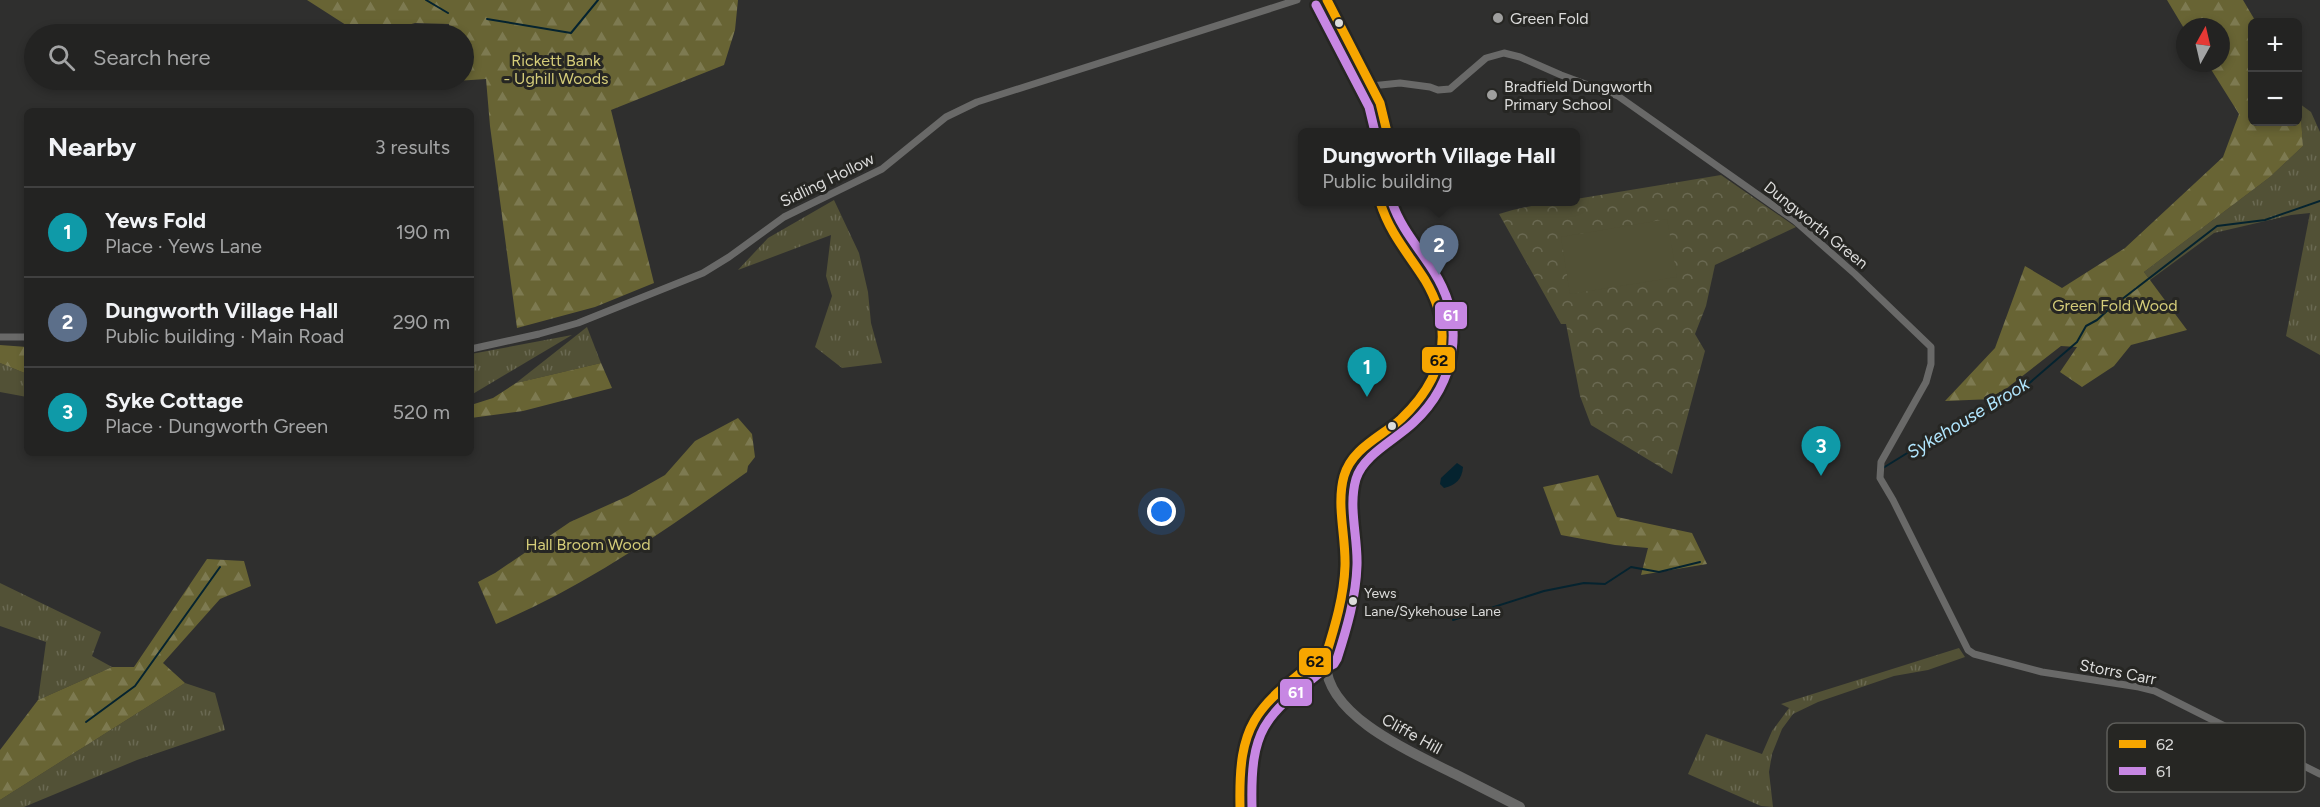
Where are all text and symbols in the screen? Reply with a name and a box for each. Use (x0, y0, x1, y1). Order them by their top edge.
place label: Green Fold (1510, 9, 1589, 28)
marker: Green Fold (1491, 11, 1505, 25)
unlabelled marker (1333, 17, 1345, 29)
north arrow (2176, 18, 2230, 72)
map controls (2248, 18, 2302, 126)
button: + (2248, 18, 2302, 72)
search box (24, 24, 474, 90)
icon: search (45, 41, 78, 74)
text: Search here (93, 44, 211, 71)
park label: Rickett Bank - Ughill Woods (503, 51, 609, 88)
button: − (2248, 72, 2302, 126)
place label: Bradfield Dungworth Primary School (1504, 77, 1652, 114)
marker: Bradfield Dungworth Primary School (1485, 88, 1499, 102)
popup (1298, 128, 1580, 206)
text: Nearby (48, 131, 136, 163)
text: 3 results (375, 135, 450, 159)
text: Dungworth Village Hall (1322, 142, 1556, 169)
street label: Sidling Hollow (777, 149, 878, 211)
text: Public building (1322, 169, 1453, 193)
street label: Dungworth Green (1760, 177, 1872, 273)
text: Yews Fold (105, 207, 206, 234)
text: 1 (63, 220, 72, 244)
text: 190 m (396, 220, 450, 244)
pin: 2 (1420, 226, 1458, 275)
text: Place · Yews Lane (105, 234, 262, 258)
park label: Green Fold Wood (2052, 296, 2178, 315)
text: Dungworth Village Hall (105, 297, 338, 324)
line badge: 61 (1434, 301, 1468, 330)
text: 61 (1443, 306, 1459, 325)
text: 2 (62, 310, 73, 334)
text: 290 m (393, 310, 450, 334)
text: Public building · Main Road (105, 324, 344, 348)
line badge: 62 (1421, 346, 1456, 374)
pin: 1 (1348, 348, 1386, 397)
text: 62 (1430, 351, 1448, 370)
water label: Sykehouse Brook (1903, 372, 2034, 463)
text: Syke Cottage (105, 387, 243, 414)
text: 3 (62, 400, 73, 424)
text: 520 m (393, 400, 450, 424)
text: Place · Dungworth Green (105, 414, 328, 438)
unlabelled marker (1386, 420, 1398, 432)
pin: 3 (1802, 426, 1840, 476)
your location (1147, 497, 1176, 526)
park label: Hall Broom Wood (525, 535, 651, 554)
place label: Yews Lane/Sykehouse Lane (1364, 585, 1501, 620)
marker: Yews Lane/Sykehouse Lane (1347, 595, 1359, 607)
line badge: 62 (1298, 647, 1332, 676)
text: 62 (1306, 652, 1324, 671)
street label: Storrs Carr (2078, 655, 2159, 689)
line badge: 61 (1279, 678, 1313, 707)
text: 61 (1288, 683, 1304, 702)
street label: Cliffe Hill (1379, 710, 1445, 758)
legend (2107, 723, 2305, 792)
text: 62 (2156, 735, 2174, 754)
text: 61 (2156, 762, 2172, 781)

